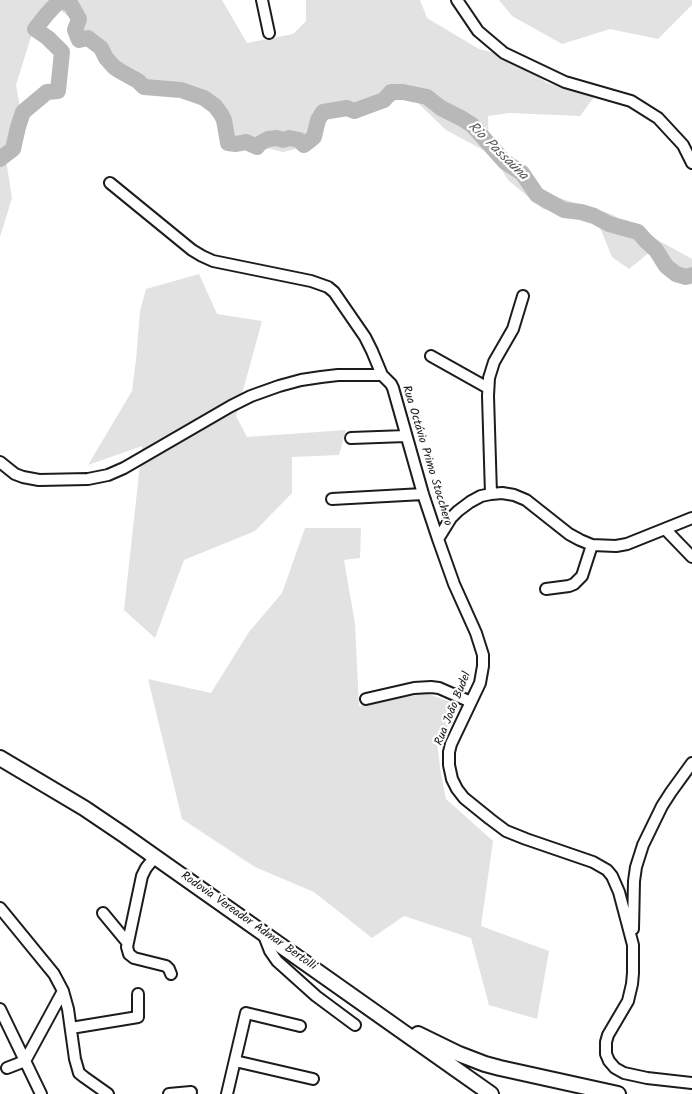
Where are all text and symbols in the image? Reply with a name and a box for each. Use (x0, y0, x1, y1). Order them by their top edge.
water label: Rio Passaúna (464, 119, 530, 185)
street label: Rua Octávio Primo Stocchero (398, 384, 454, 528)
street label: Rua João Budel (433, 670, 475, 748)
street label: Rodovia Vereador Admar Bertolli (177, 870, 319, 974)

